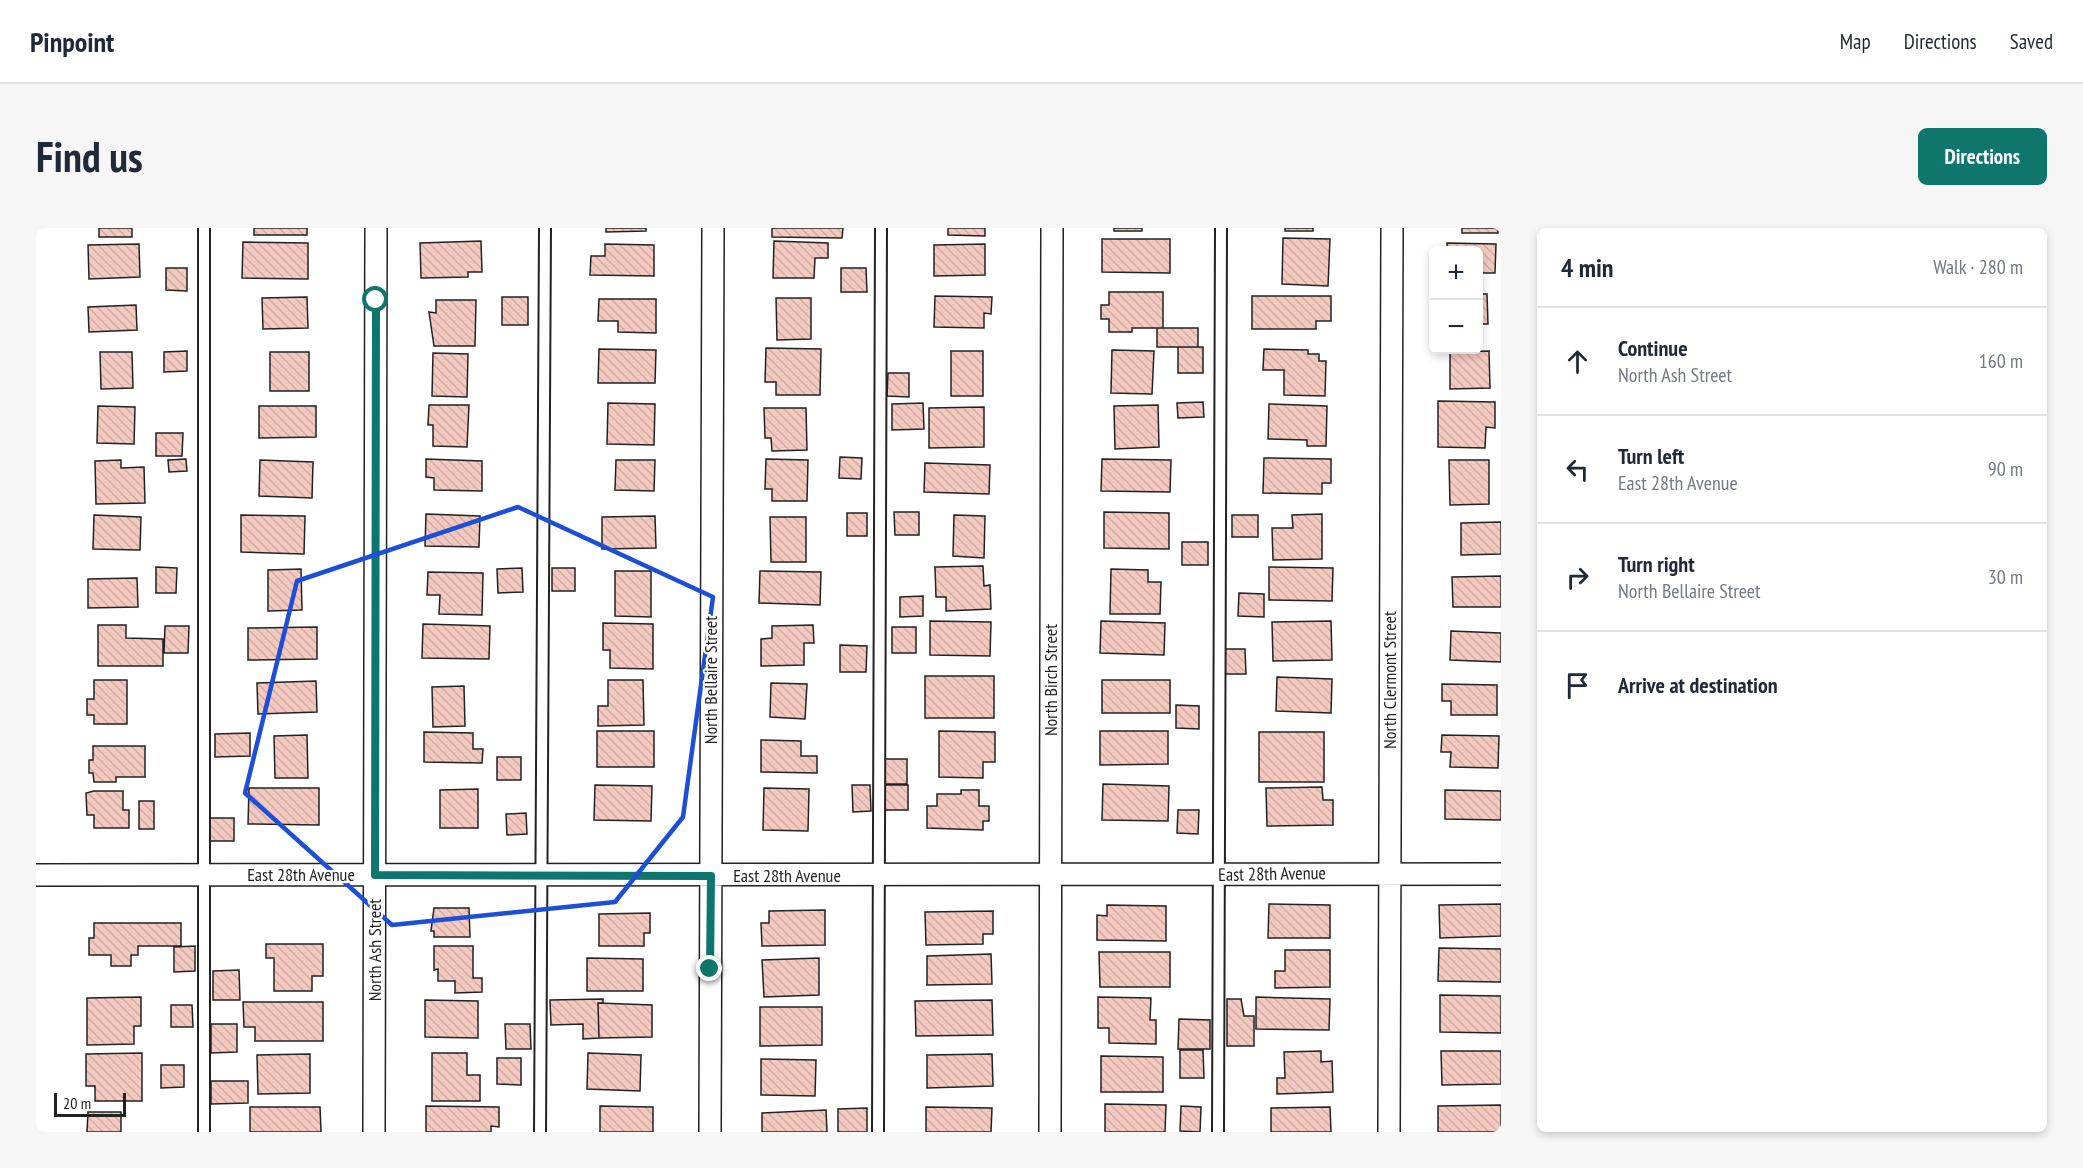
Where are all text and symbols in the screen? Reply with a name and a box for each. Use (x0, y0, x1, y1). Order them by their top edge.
text: Pinpoint (30, 23, 114, 60)
text: Map (1840, 28, 1871, 55)
text: Directions (1904, 28, 1977, 55)
text: Saved (2010, 28, 2053, 55)
button: Directions (1918, 128, 2047, 185)
text: Find us (36, 129, 143, 184)
map controls (1429, 246, 1483, 354)
button: + (1429, 246, 1483, 300)
text: 4 min (1561, 251, 1614, 284)
text: Walk · 280 m (1933, 254, 2023, 280)
route start (362, 286, 388, 312)
button: − (1429, 300, 1483, 354)
text: Continue (1618, 334, 1688, 362)
icon: ahead (1561, 345, 1594, 378)
text: 160 m (1979, 348, 2023, 374)
text: North Ash Street (1618, 362, 1732, 388)
text: Turn left (1618, 442, 1684, 470)
icon: left (1561, 453, 1594, 486)
text: 90 m (1988, 456, 2023, 482)
text: East 28th Avenue (1618, 470, 1738, 496)
text: Turn right (1618, 550, 1695, 578)
icon: right (1561, 561, 1594, 594)
text: 30 m (1988, 564, 2023, 590)
text: North Bellaire Street (1618, 578, 1761, 604)
street label: North Clermont Street (1378, 611, 1401, 749)
street label: North Bellaire Street (699, 616, 722, 744)
street label: North Birch Street (1039, 624, 1062, 736)
icon: arrive (1561, 669, 1594, 702)
text: Arrive at destination (1618, 671, 1778, 699)
street label: East 28th Avenue (1218, 861, 1326, 886)
street label: East 28th Avenue (247, 863, 355, 886)
street label: East 28th Avenue (733, 864, 841, 887)
street label: North Ash Street (363, 899, 386, 1001)
route end (696, 955, 722, 981)
scale bar (54, 1090, 126, 1118)
text: 20 m (63, 1093, 91, 1113)

